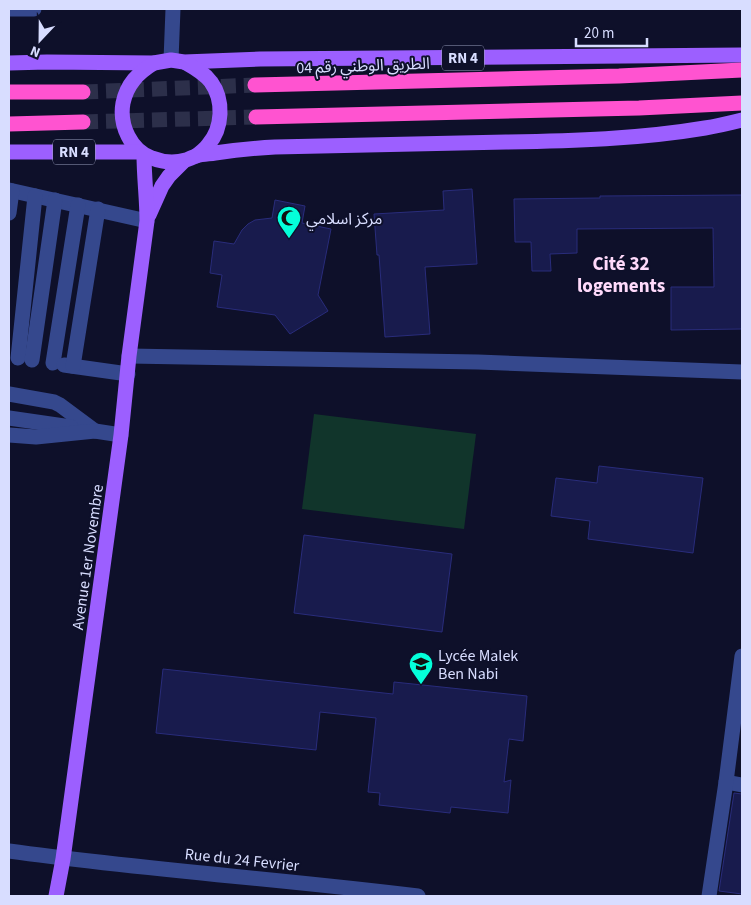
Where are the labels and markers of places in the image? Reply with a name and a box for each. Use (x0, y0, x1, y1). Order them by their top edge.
mosque icon: مركز اسلامي (276, 205, 302, 239)
place label: مركز اسلامي (306, 208, 382, 231)
place label: Lycée Malek Ben Nabi (438, 645, 518, 685)
school or university icon: Lycée Malek Ben Nabi (408, 651, 434, 685)

